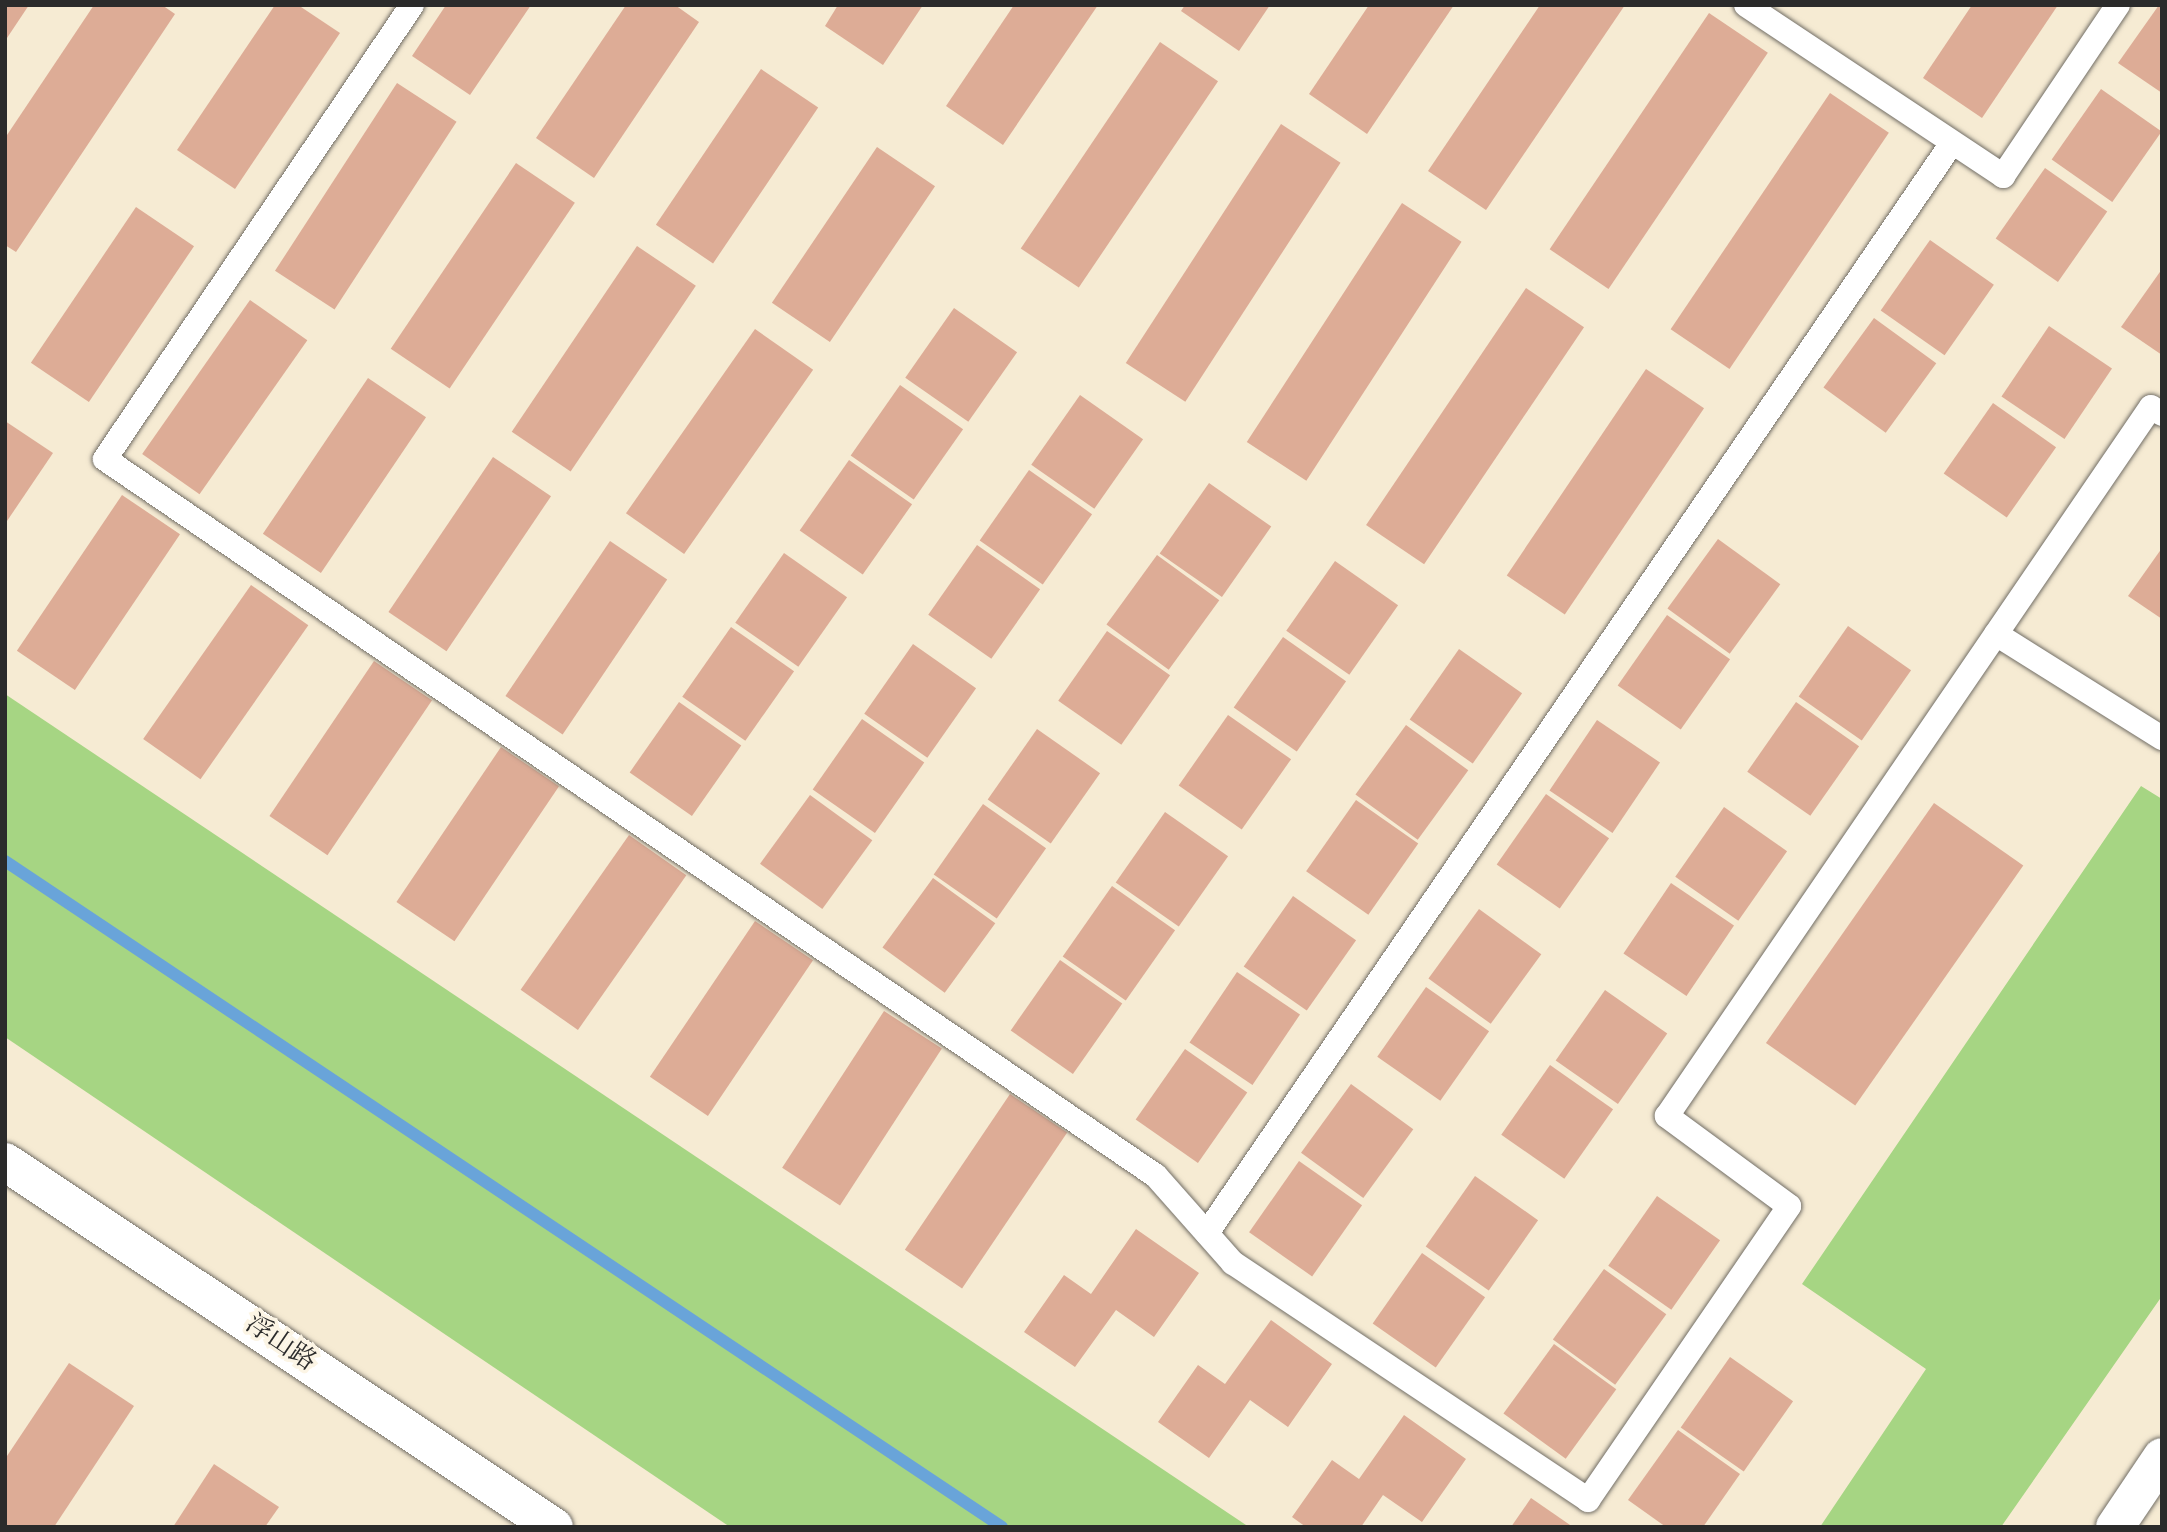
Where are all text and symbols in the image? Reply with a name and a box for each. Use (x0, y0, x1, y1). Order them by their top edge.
street label: 浮山路 (239, 1309, 321, 1379)

